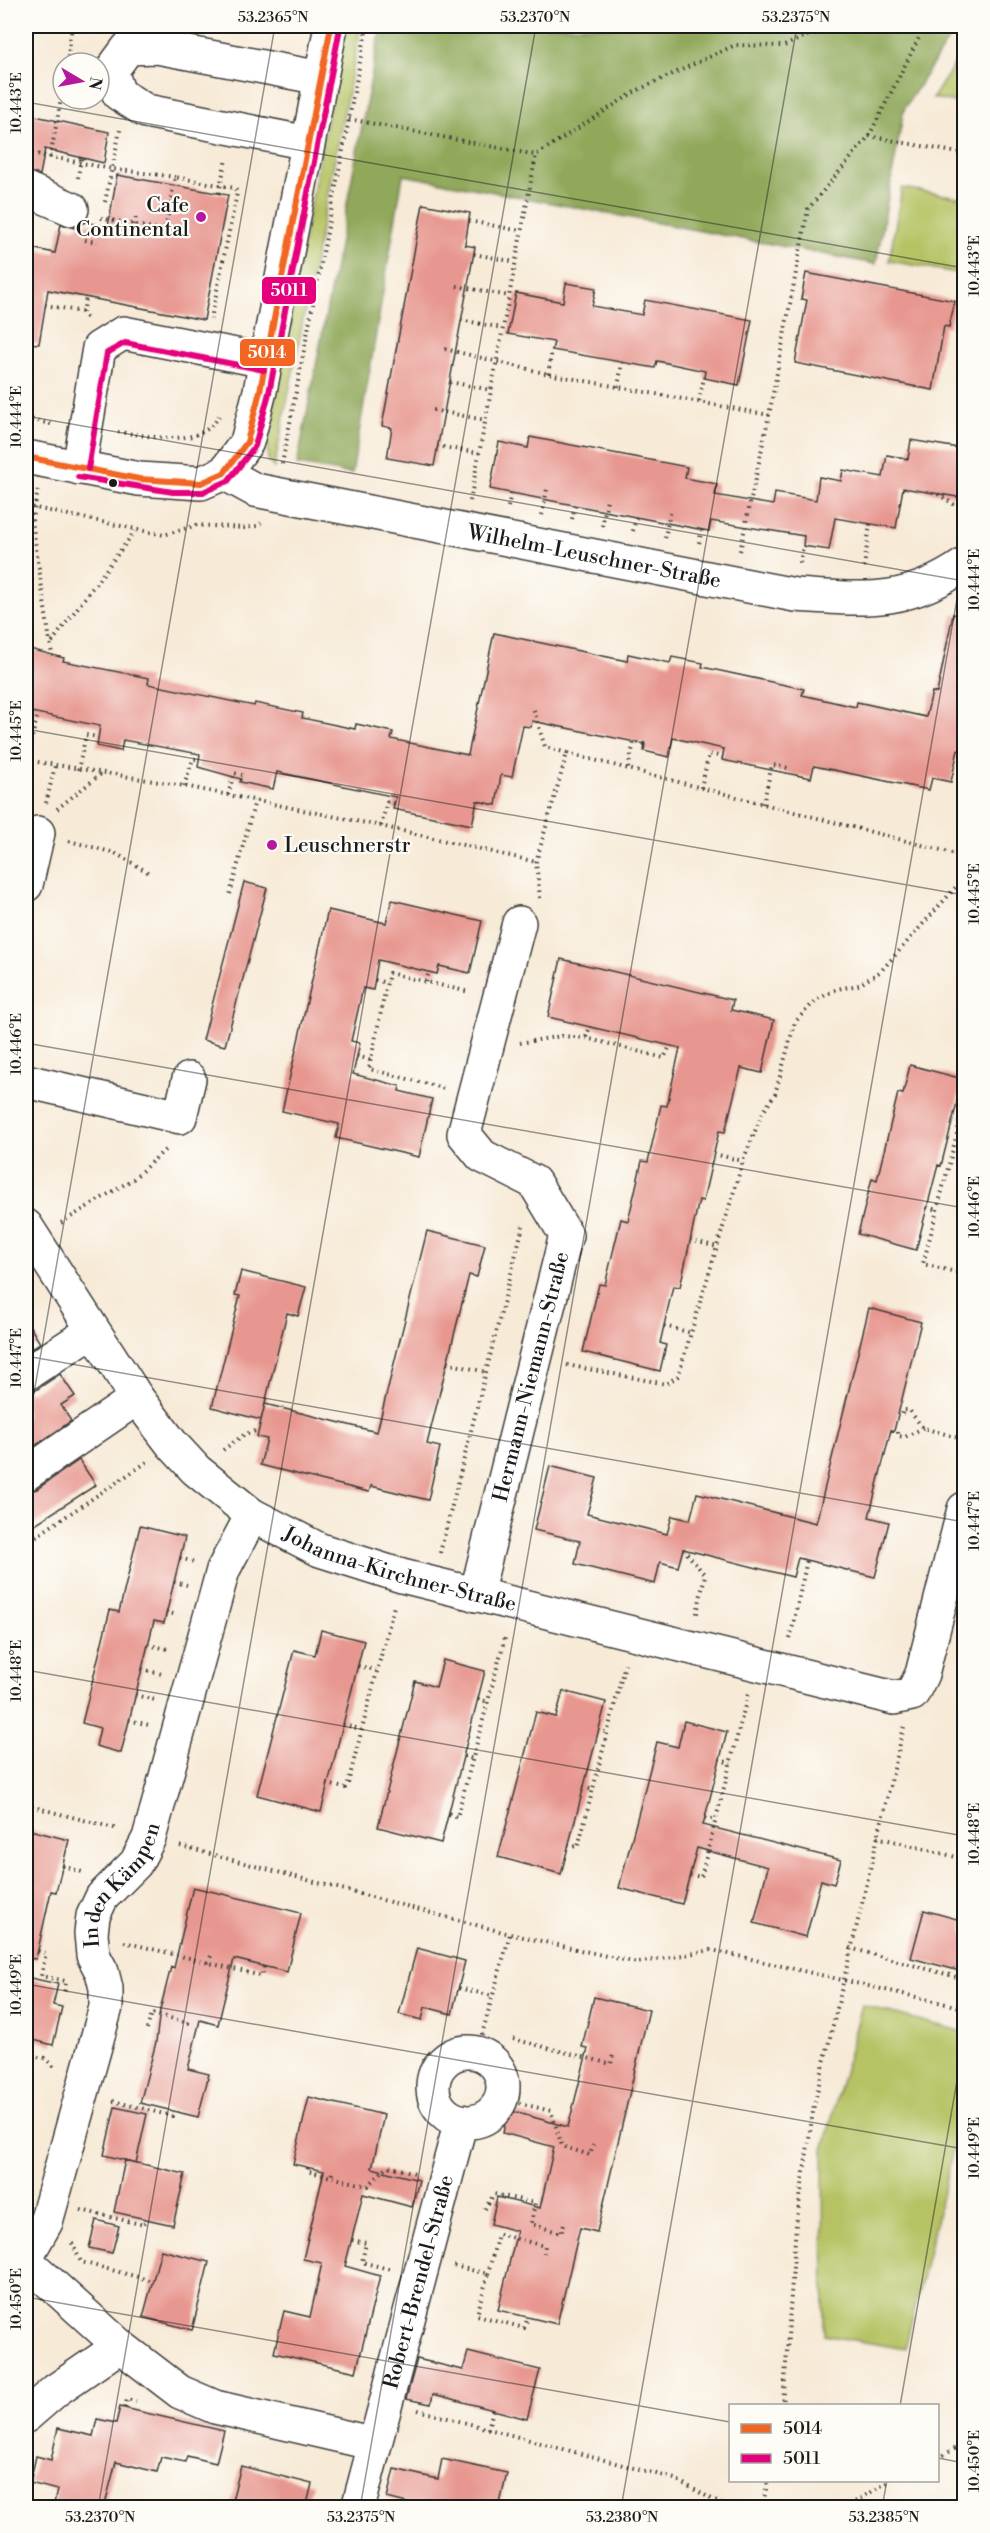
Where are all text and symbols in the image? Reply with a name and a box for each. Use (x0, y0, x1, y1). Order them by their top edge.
text: 53.2365°N (238, 8, 308, 27)
text: 53.2370°N (500, 8, 570, 27)
text: 53.2375°N (762, 8, 830, 27)
north arrow (51, 51, 111, 111)
text: 10.443°E (7, 72, 26, 134)
text: N (84, 75, 106, 92)
place label: Cafe Continental (76, 193, 189, 243)
marker: Cafe Continental (194, 210, 208, 224)
text: 10.443°E (965, 235, 984, 297)
line badge: 5011 (261, 276, 317, 305)
text: 5011 (271, 281, 308, 301)
line badge: 5014 (239, 338, 296, 367)
text: 5014 (248, 343, 287, 363)
text: 10.444°E (7, 386, 26, 448)
unlabelled marker (107, 477, 119, 489)
street label: Wilhelm-Leuschner-Straße (464, 519, 723, 594)
text: 10.444°E (965, 549, 984, 611)
text: 10.445°E (7, 700, 26, 762)
place label: Leuschnerstr (284, 833, 411, 859)
marker: Leuschnerstr (265, 838, 279, 852)
text: 10.445°E (965, 863, 984, 925)
text: 10.446°E (7, 1013, 26, 1075)
text: 10.446°E (965, 1176, 984, 1238)
street label: Hermann-Niemann-Straße (488, 1249, 575, 1505)
text: 10.447°E (7, 1328, 26, 1388)
text: 10.447°E (965, 1491, 984, 1551)
street label: Johanna-Kirchner-Straße (277, 1521, 519, 1618)
text: 10.448°E (7, 1640, 26, 1702)
text: 10.448°E (965, 1803, 984, 1865)
street label: In den Kämpen (78, 1819, 167, 1949)
text: 10.449°E (7, 1954, 26, 2016)
text: 10.449°E (965, 2117, 984, 2179)
street label: Robert-Brendel-Straße (378, 2172, 460, 2392)
text: 10.450°E (7, 2268, 26, 2330)
legend (729, 2404, 939, 2482)
text: 5014 (783, 2417, 822, 2440)
text: 10.450°E (965, 2430, 984, 2492)
text: 5011 (783, 2447, 821, 2470)
text: 53.2370°N (65, 2508, 135, 2527)
text: 53.2375°N (327, 2508, 395, 2527)
text: 53.2380°N (586, 2508, 658, 2527)
text: 53.2385°N (849, 2508, 919, 2527)

